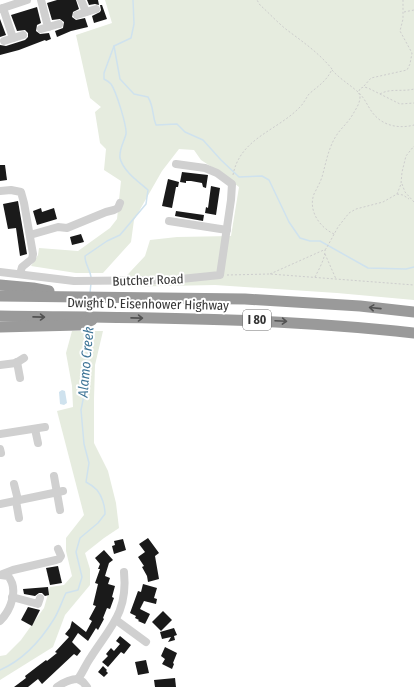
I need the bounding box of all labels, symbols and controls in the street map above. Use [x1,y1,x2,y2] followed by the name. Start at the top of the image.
[112,271,184,289] street label: Butcher Road
[67,295,229,313] street label: Dwight D. Eisenhower Highway
[369,304,382,312] one-way arrow
[243,310,271,330] road number: I 80
[32,313,45,320] one-way arrow
[130,314,143,322] one-way arrow
[274,318,287,325] one-way arrow
[74,326,98,399] water label: Alamo Creek

